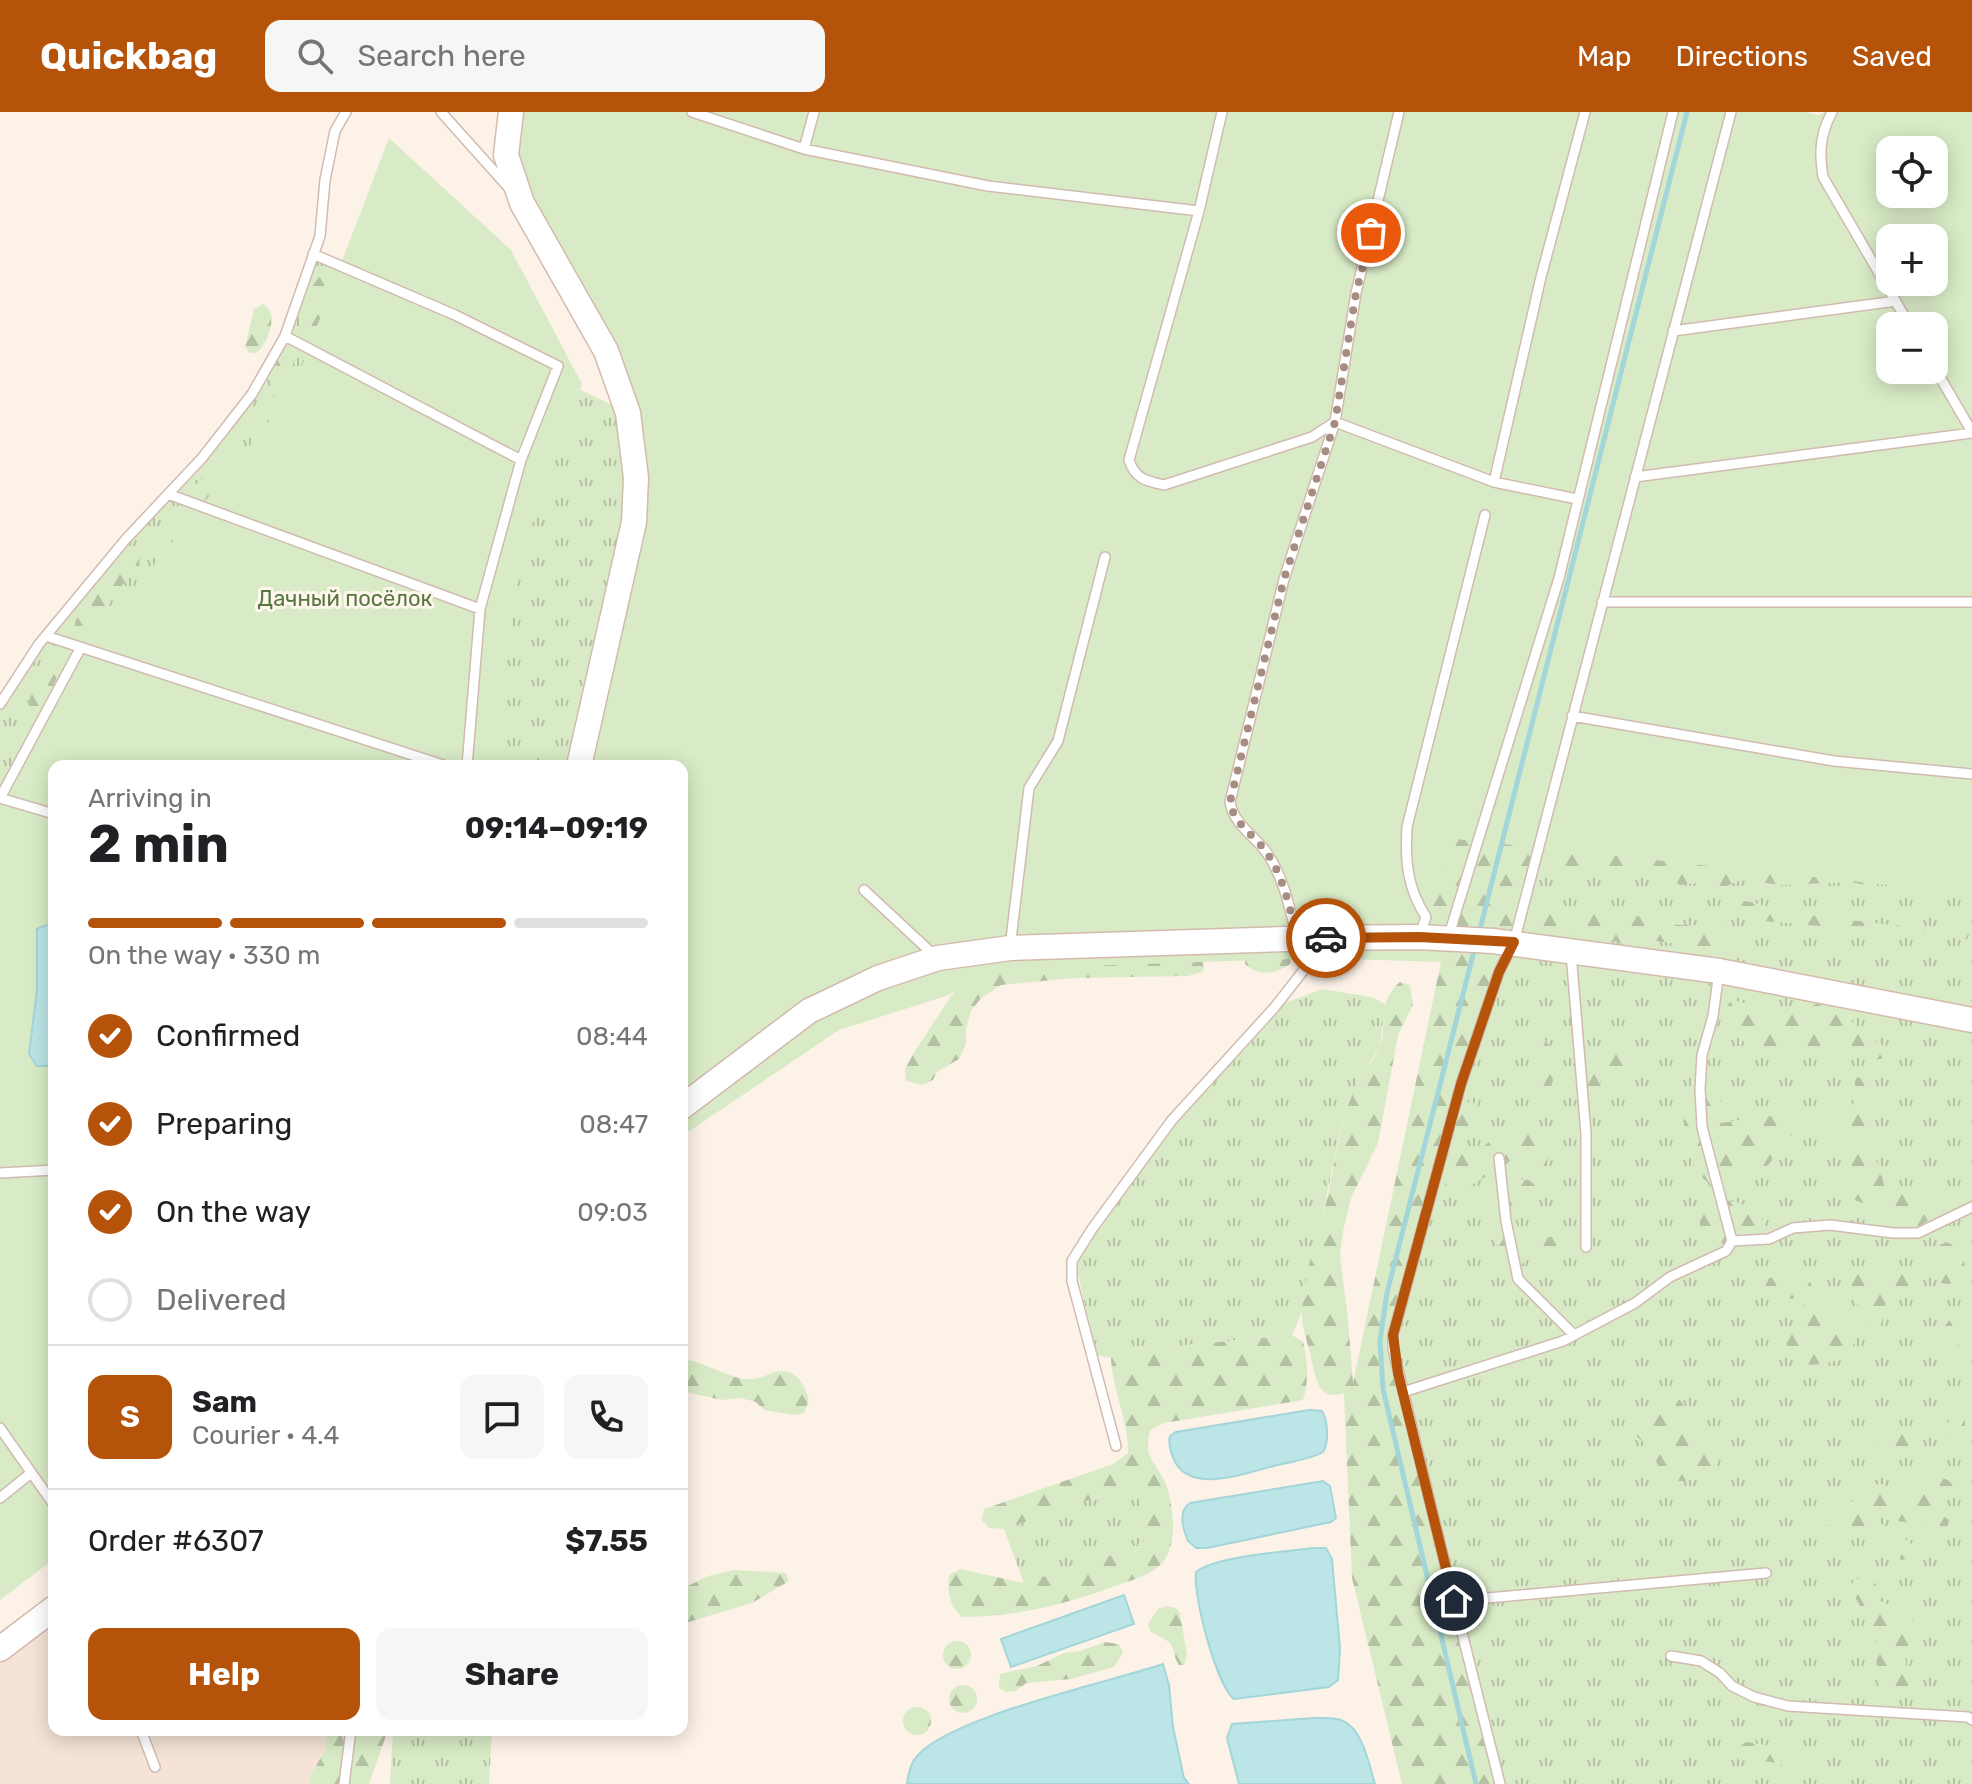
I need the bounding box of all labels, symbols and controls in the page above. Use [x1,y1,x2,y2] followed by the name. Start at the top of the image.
[265,20,825,92] search box
[40,33,217,79] text: Quickbag
[293,34,337,78] icon: search
[357,38,526,74] text: Search here
[1577,40,1631,73] text: Map
[1675,40,1808,73] text: Directions
[1852,40,1932,73] text: Saved
[1876,136,1948,384] map controls
[1876,136,1948,208] button: locate
[1337,199,1405,267] pin
[1349,211,1393,255] icon: bag
[1876,224,1948,296] button: +
[1876,312,1948,384] button: −
[258,585,433,612] park label: Дачный посёлок
[88,783,212,814] text: Arriving in
[465,810,648,846] text: 09:14–09:19
[88,813,229,875] text: 2 min
[1286,898,1366,978] courier
[1304,916,1348,960] icon: car
[88,940,320,971] text: On the way · 330 m
[88,1014,132,1058] icon: check
[156,1018,300,1054] text: Confirmed
[576,1021,648,1052] text: 08:44
[88,1102,132,1146] icon: check
[156,1106,292,1142] text: Preparing
[579,1109,648,1140] text: 08:47
[88,1190,132,1234] icon: check
[156,1194,311,1230] text: On the way
[577,1197,648,1228] text: 09:03
[156,1282,287,1318] text: Delivered
[460,1375,544,1459] button: chat
[564,1375,648,1459] button: phone
[192,1384,257,1420] text: Sam
[120,1399,140,1435] text: S
[192,1420,339,1451] text: Courier · 4.4
[88,1523,264,1559] text: Order #6307
[565,1523,648,1559] text: $7.55
[1420,1567,1488,1635] pin
[1432,1579,1476,1623] icon: home
[88,1628,360,1720] button: Help
[376,1628,648,1720] button: Share

